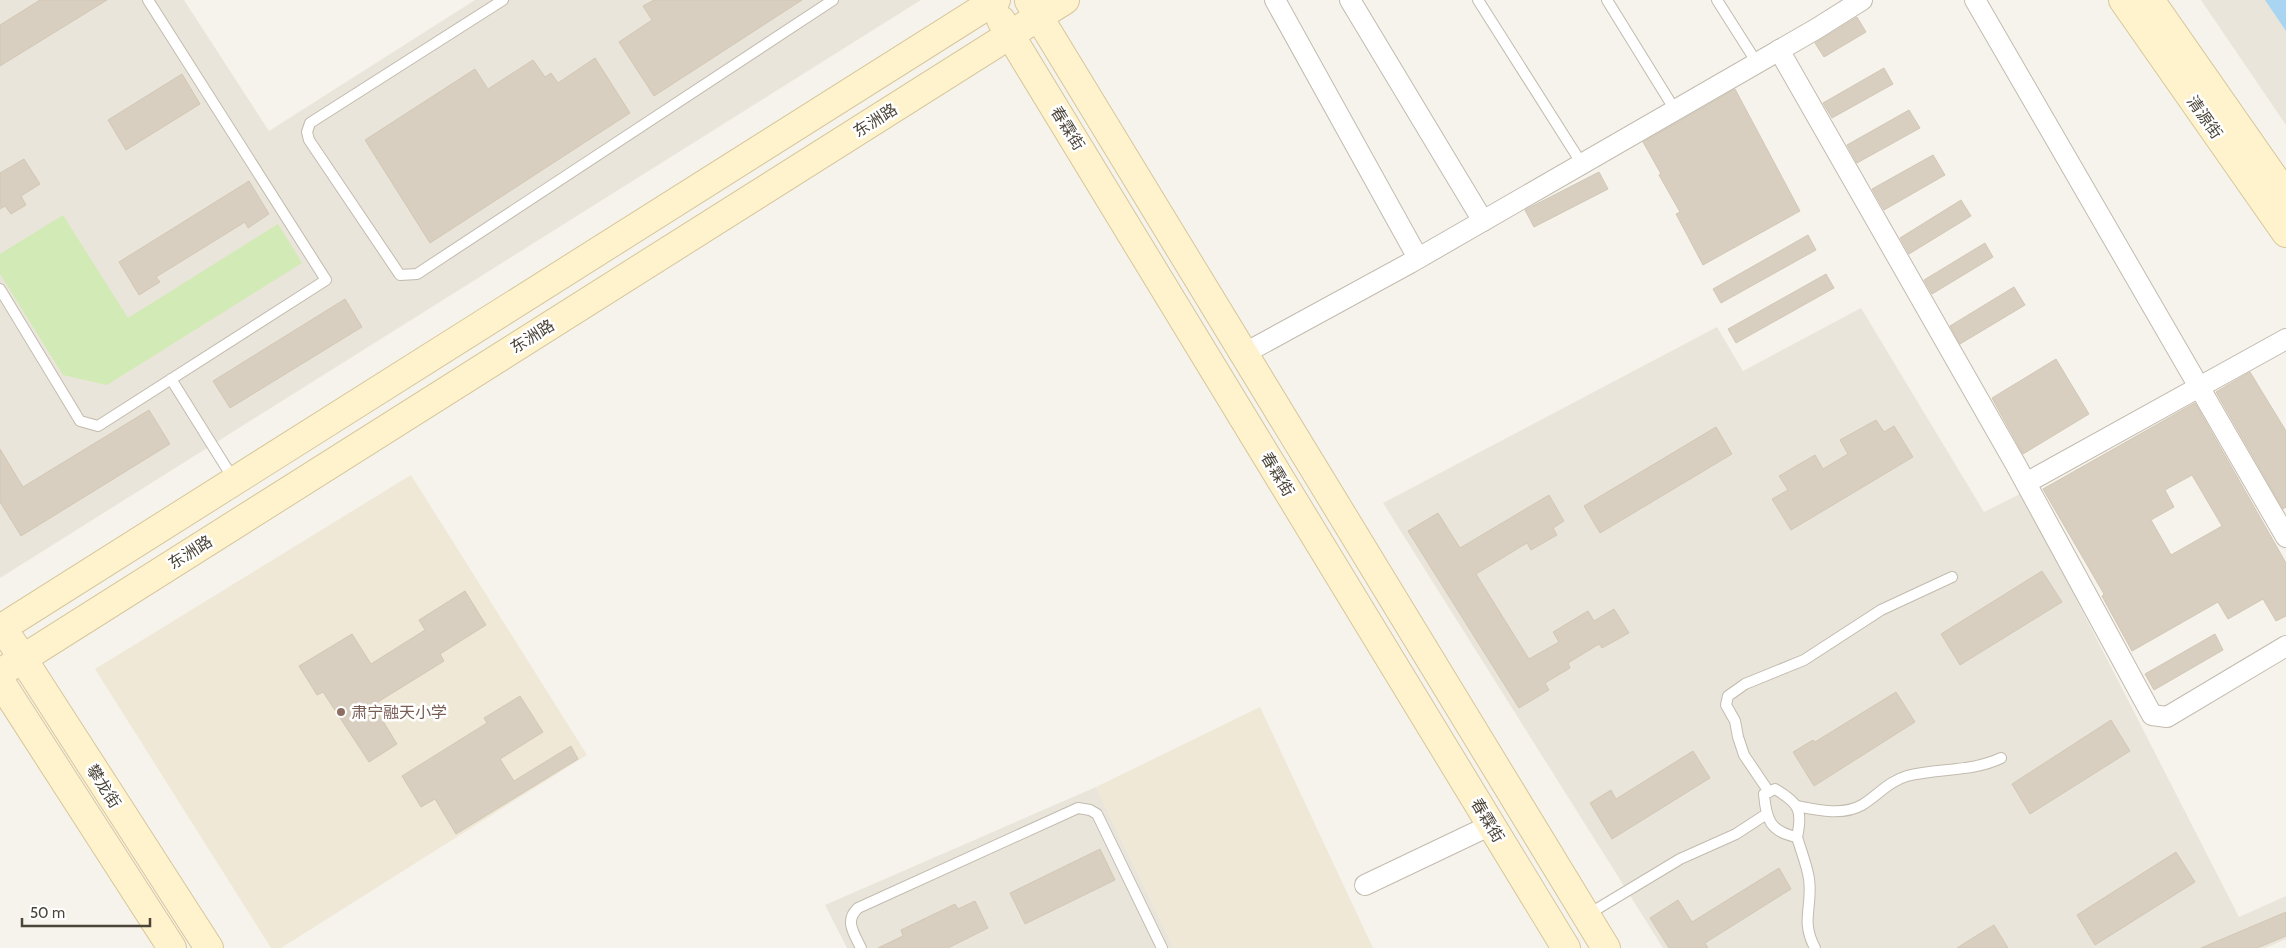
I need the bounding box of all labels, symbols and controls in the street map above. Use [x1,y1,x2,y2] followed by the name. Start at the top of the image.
[2183,92,2226,142] street label: 清源街
[850,100,901,141] street label: 东洲路
[1047,103,1088,154] street label: 春霖街
[507,316,558,357] street label: 东洲路
[1257,449,1298,500] street label: 春霖街
[165,532,216,573] street label: 东洲路
[351,703,447,722] place label: 肃宁融天小学
[335,706,347,718] marker: 肃宁融天小学
[83,761,125,812] street label: 攀龙街
[1467,795,1508,846] street label: 春霖街
[22,896,150,928] scale bar
[30,904,65,922] text: 50 m

